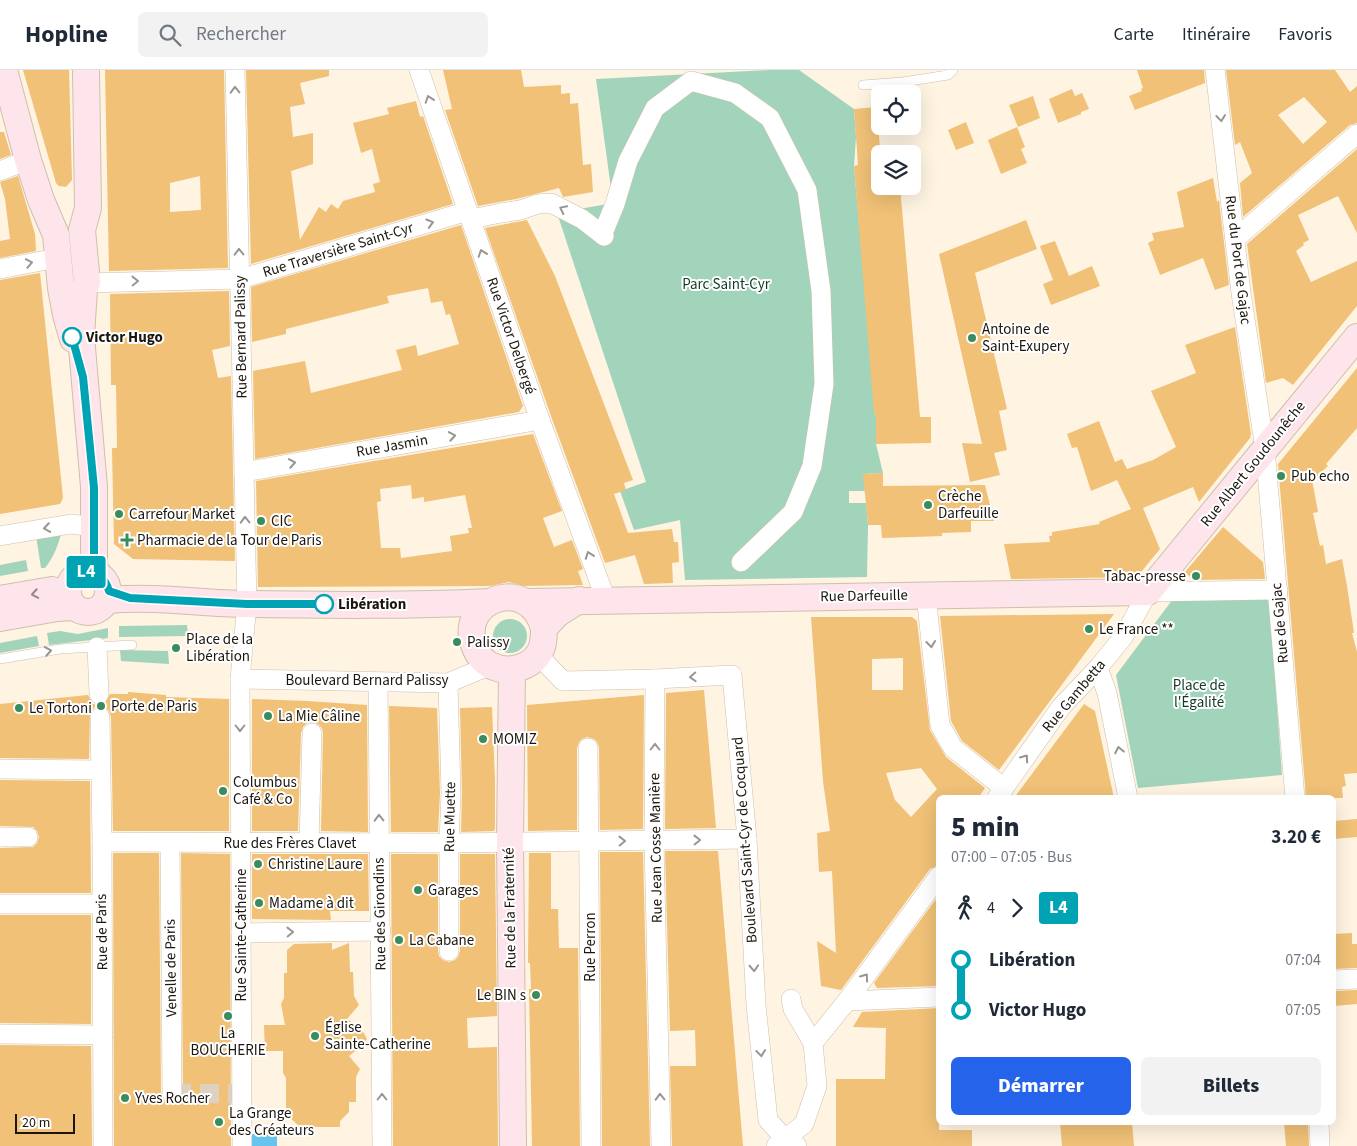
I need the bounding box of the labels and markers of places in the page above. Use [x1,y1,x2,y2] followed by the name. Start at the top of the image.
[982,319,1069,357] place label: Antoine de Saint-Exupery
[62,327,82,347] marker: Victor Hugo
[85,327,163,348] place label: Victor Hugo
[966,332,978,344] marker: Antoine de Saint-Exupery
[1291,466,1350,487] place label: Pub echo
[1275,470,1287,482] marker: Pub echo
[938,486,999,524] place label: Crèche Darfeuille
[922,499,934,511] marker: Crèche Darfeuille
[129,504,235,525] place label: Carrefour Market
[113,508,125,520] marker: Carrefour Market
[271,511,293,532] place label: CIC
[255,515,267,527] marker: CIC
[137,530,321,551] place label: Pharmacie de la Tour de Paris
[121,534,133,546] marker: Pharmacie de la Tour de Paris
[1104,566,1186,587] place label: Tabac-presse
[1190,570,1202,582] marker: Tabac-presse
[314,594,334,614] marker: Libération
[338,594,406,615] place label: Libération
[1099,619,1174,640] place label: Le France **
[1083,623,1095,635] marker: Le France **
[186,629,253,667] place label: Place de la Libération
[467,632,510,653] place label: Palissy
[451,636,463,648] marker: Palissy
[170,642,182,654] marker: Place de la Libération
[111,696,197,717] place label: Porte de Paris
[29,698,92,719] place label: Le Tortoni
[95,700,107,712] marker: Porte de Paris
[13,702,25,714] marker: Le Tortoni
[278,706,360,727] place label: La Mie Câline
[262,710,274,722] marker: La Mie Câline
[493,729,537,750] place label: MOMIZ
[477,733,489,745] marker: MOMIZ
[233,772,297,810] place label: Columbus Café & Co
[217,785,229,797] marker: Columbus Café & Co
[268,854,363,875] place label: Christine Laure
[252,858,264,870] marker: Christine Laure
[428,880,478,901] place label: Garages
[412,884,424,896] marker: Garages
[269,893,354,914] place label: Madame à dit
[253,897,265,909] marker: Madame à dit
[409,930,474,951] place label: La Cabane
[393,934,405,946] marker: La Cabane
[477,985,526,1006] place label: Le BIN s
[530,989,542,1001] marker: Le BIN s
[222,1010,234,1022] marker: La BOUCHERIE
[325,1017,431,1055] place label: Église Sainte-Catherine
[190,1023,266,1061] place label: La BOUCHERIE
[309,1030,321,1042] marker: Église Sainte-Catherine
[134,1088,211,1109] place label: Yves Rocher
[119,1092,131,1104] marker: Yves Rocher
[229,1103,314,1141] place label: La Grange des Créateurs
[213,1116,225,1128] marker: La Grange des Créateurs

